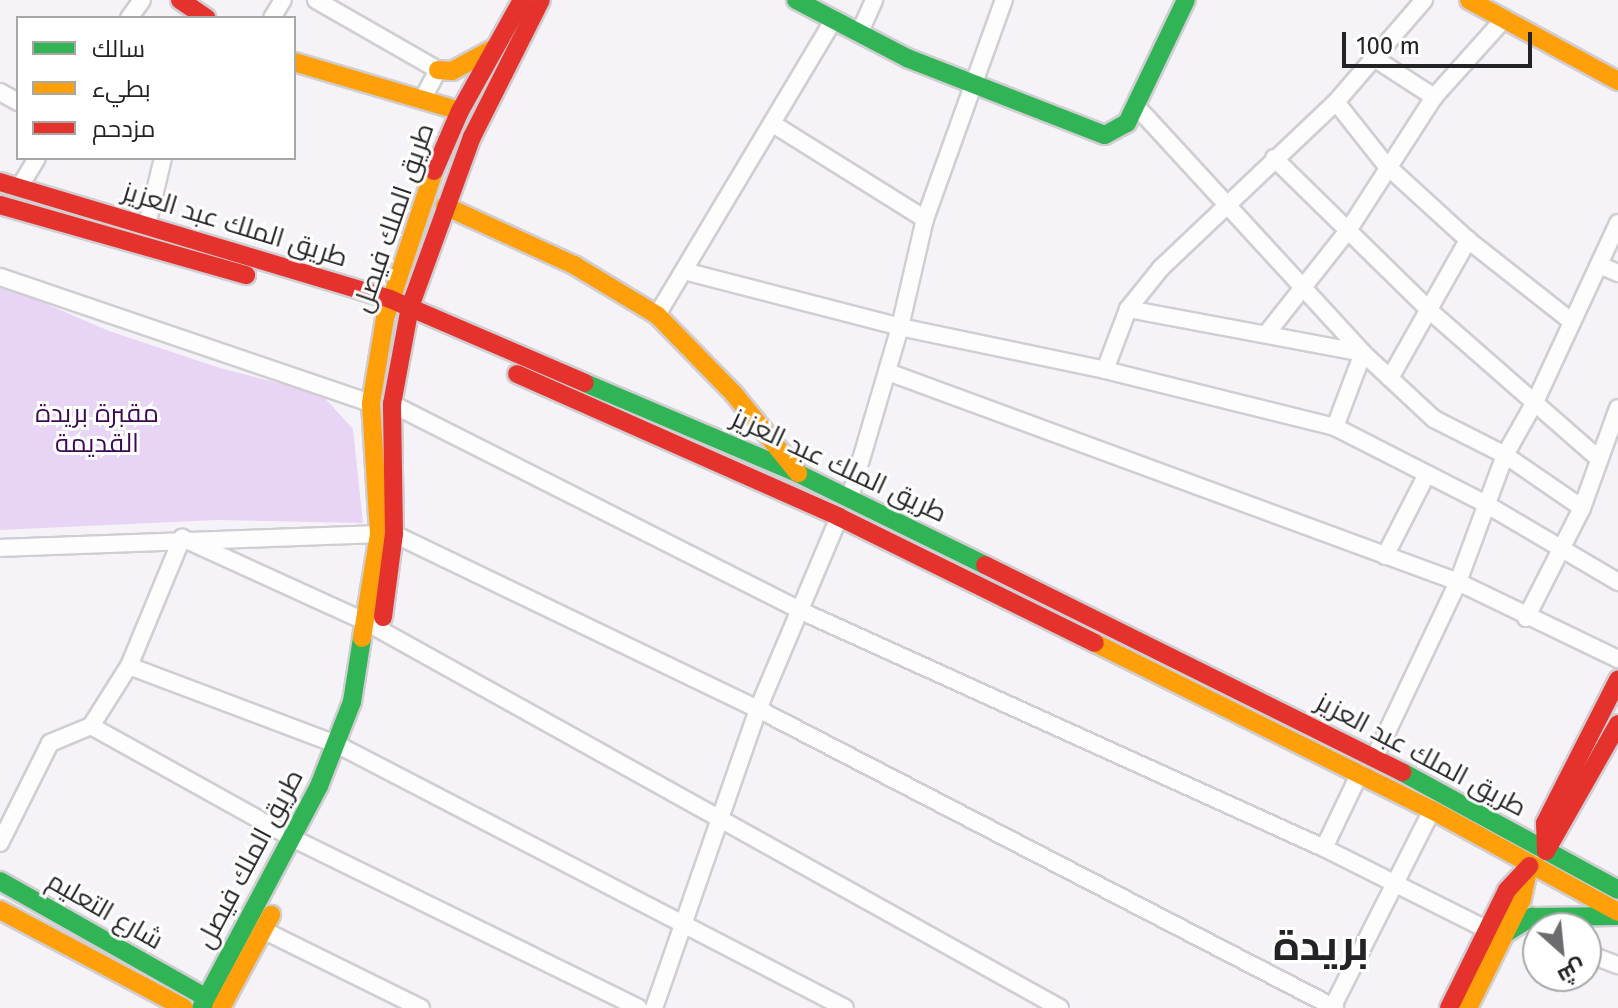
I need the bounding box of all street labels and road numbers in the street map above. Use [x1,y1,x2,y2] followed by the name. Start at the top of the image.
[347,119,441,317] street label: طريق الملك فيصل
[119,176,351,274] street label: طريق الملك عبد العزيز
[727,403,951,529] street label: طريق الملك عبد العزيز
[1311,686,1531,824] street label: طريق الملك عبد العزيز
[190,764,310,954] street label: طريق الملك فيصل
[42,865,168,957] street label: شارع التعليم

